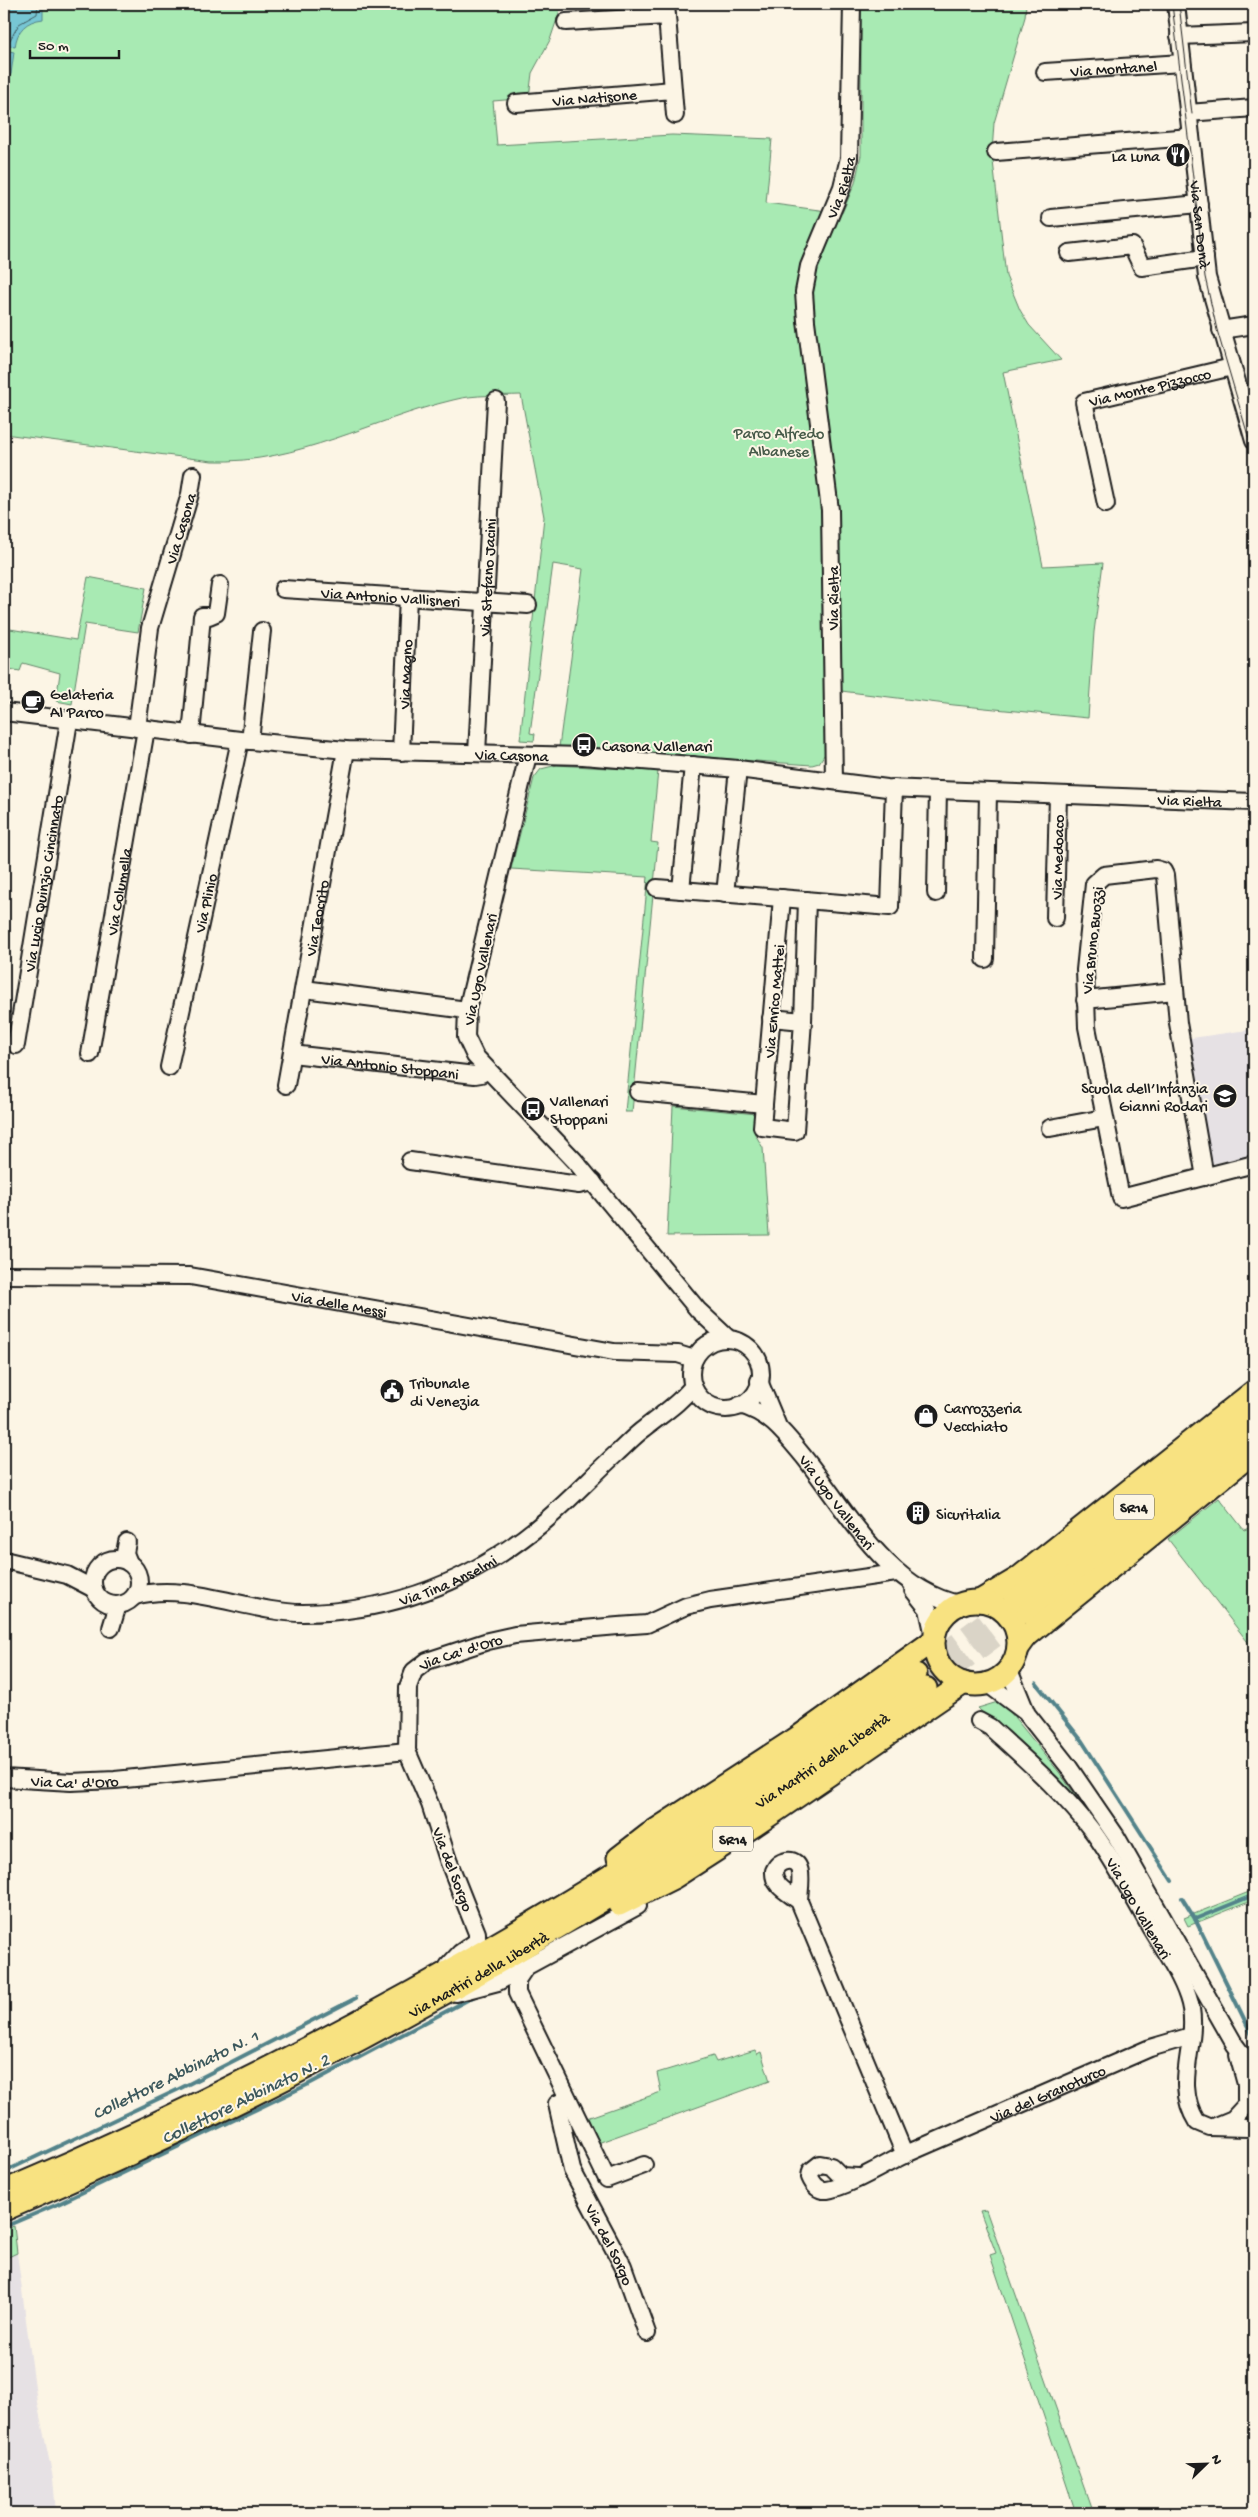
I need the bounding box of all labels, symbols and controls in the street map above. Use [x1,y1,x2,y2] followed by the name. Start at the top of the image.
[30,28,119,60] scale bar
[38,38,69,56] text: 50 m
[1069,59,1158,83] street label: Via Montanel
[551,87,639,113] street label: Via Natisone
[1165,142,1191,168] restaurant icon: La Luna
[1112,149,1161,168] place label: La Luna
[823,154,862,223] street label: Via Rielta
[1183,179,1212,271] street label: Via San Donà
[1087,366,1213,414] street label: Via Monte Pizzocco
[733,426,824,463] park label: Parco Alfredo Albanese
[163,490,203,568] street label: Via Casona
[477,518,503,638] street label: Via Stefano Jacini
[826,565,845,631] street label: Via Rielta
[319,585,461,614] street label: Via Antonio Vallisneri
[397,639,419,711] street label: Via Magno
[50,687,115,724] place label: Gelateria Al Parco
[20,689,46,715] cafe icon: Gelateria Al Parco
[571,732,597,758] bus stop icon: Casona Vallenari
[602,739,713,758] place label: Casona Vallenari
[474,747,550,768] street label: Via Casona
[1156,792,1223,814] street label: Via Rielta
[22,794,70,975] street label: Via Lucio Quinzio Cincinnato
[1049,815,1071,901] street label: Via Medoaco
[104,846,139,938] street label: Via Columella
[192,872,224,936] street label: Via Plinio
[303,879,336,959] street label: Via Teocrito
[1079,886,1110,996] street label: Via Bruno Buozzi
[461,912,504,1029] street label: Via Ugo Vallenari
[762,944,791,1060] street label: Via Enrico Mattei
[319,1051,460,1086] street label: Via Antonio Stoppani
[1081,1081,1209,1118] place label: Scuola dell’Infanzia Gianni Rodari
[1212,1083,1238,1109] school or university icon: Scuola dell’Infanzia Gianni Rodari
[549,1094,609,1131] place label: Vallenari Stoppani
[520,1096,546,1122] bus stop icon: Vallenari Stoppani
[289,1288,388,1324] street label: Via delle Messi
[409,1376,480,1413] place label: Tribunale di Venezia
[379,1378,405,1404] public building icon: Tribunale di Venezia
[943,1401,1023,1438] place label: Carrozzeria Vecchiato
[913,1403,939,1429] shop icon: Carrozzeria Vecchiato
[792,1451,877,1555] street label: Via Ugo Vallenari
[1114,1494,1154,1520] road number: SR14
[905,1500,931,1526] building icon: Sicuritalia
[936,1507,1001,1526] place label: Sicuritalia
[397,1553,502,1612] street label: Via Tina Anselmi
[415,1632,505,1677] street label: Via Ca' d'Oro
[752,1710,895,1815] street label: Via Martiri della Libertà
[29,1774,119,1795] street label: Via Ca' d'Oro
[426,1824,476,1915] street label: Via del Sorgo
[713,1826,753,1852] road number: SR14
[1099,1854,1174,1964] street label: Via Ugo Vallenari
[405,1929,554,2025] street label: Via Martiri della Libertà
[90,2027,263,2126] water label: Collettore Abbinato N. 1
[159,2050,334,2150] water label: Collettore Abbinato N. 2
[987,2063,1109,2130] street label: Via del Granoturco
[579,2201,635,2289] street label: Via del Sorgo
[1180,2440,1230,2490] north arrow
[1206,2452,1225,2467] text: N

